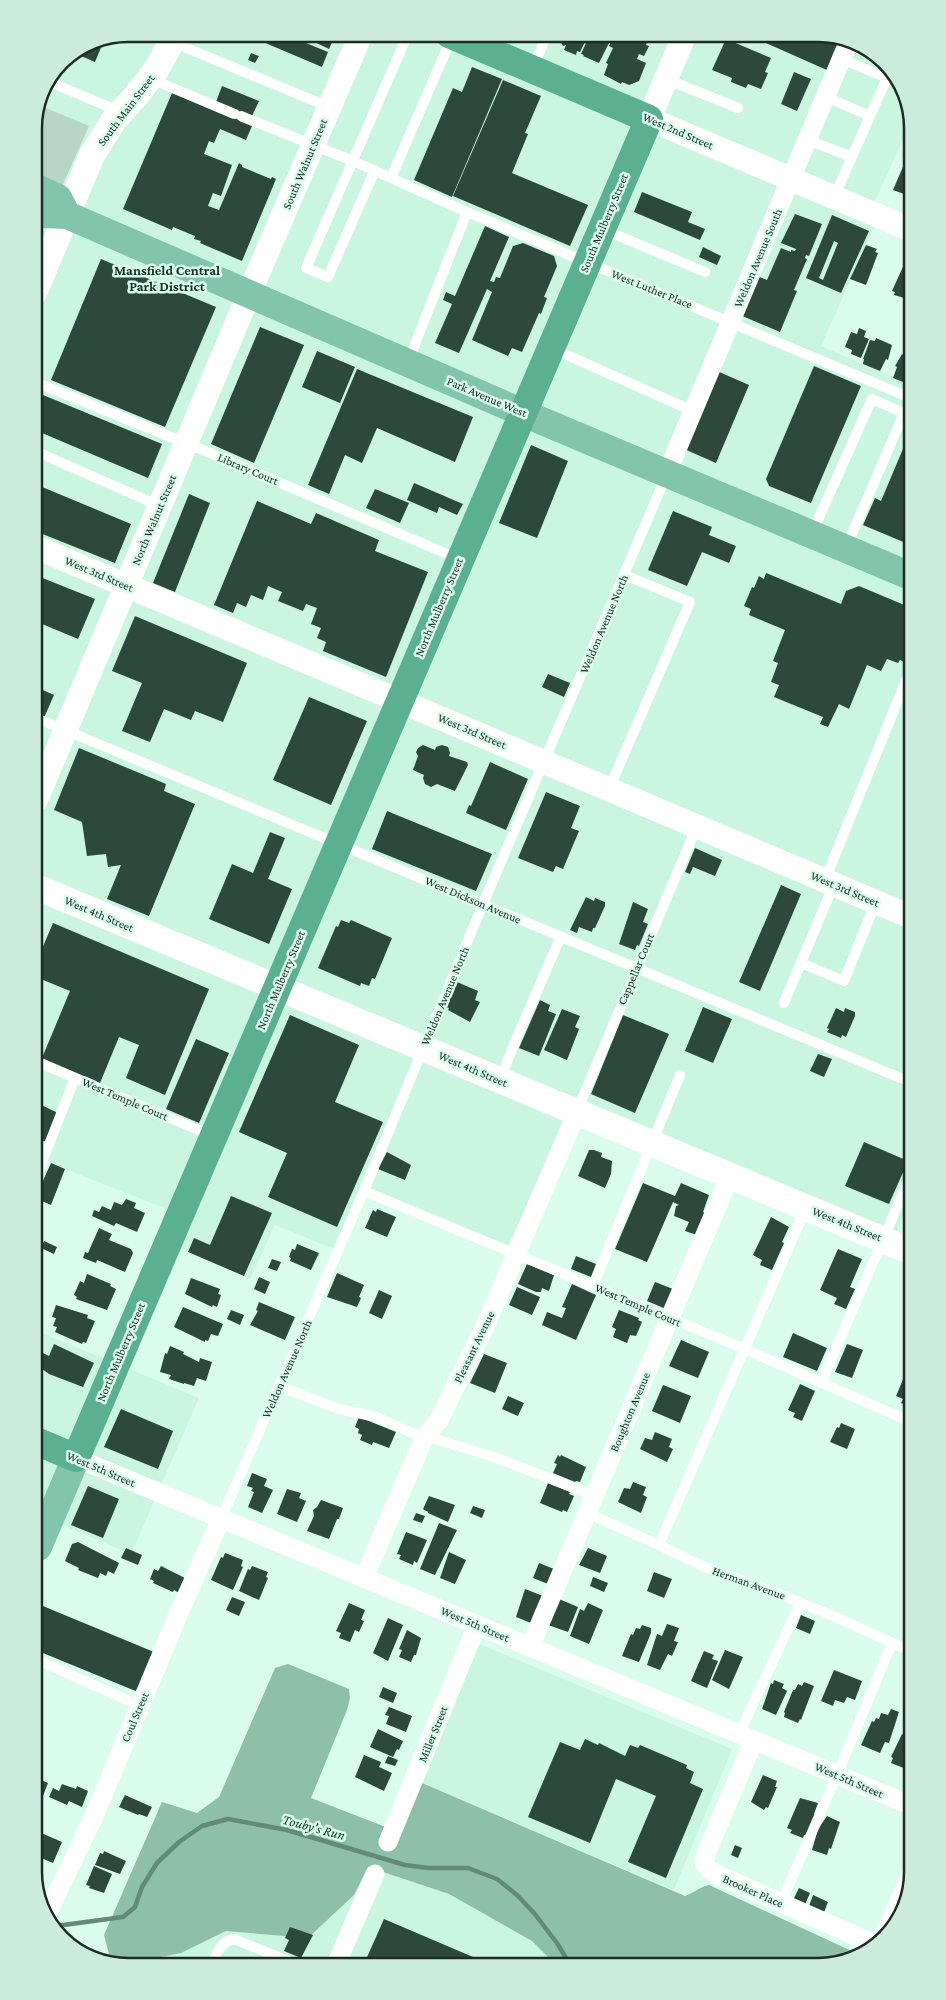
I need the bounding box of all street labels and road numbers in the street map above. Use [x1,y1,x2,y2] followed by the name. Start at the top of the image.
[95,71,158,149] street label: South Main Street
[640,110,716,153] street label: West 2nd Street
[280,116,331,211] street label: South Walnut Street
[577,171,632,275] street label: South Mulberry Street
[731,206,785,309] street label: Weldon Avenue South
[609,266,695,312] street label: West Luther Place
[445,374,530,421] street label: Park Avenue West
[216,450,281,488] street label: Library Court
[129,472,180,567] street label: North Walnut Street
[63,553,136,595] street label: West 3rd Street
[412,555,467,659] street label: North Mulberry Street
[577,572,631,676] street label: Weldon Avenue North
[436,710,509,752] street label: West 3rd Street
[809,868,882,910] street label: West 3rd Street
[423,873,523,927] street label: West Dickson Avenue
[62,893,137,935] street label: West 4th Street
[254,928,309,1032] street label: North Mulberry Street
[615,930,658,1007] street label: Cappellar Court
[418,944,472,1048] street label: Weldon Avenue North
[436,1048,511,1090] street label: West 4th Street
[80,1075,171,1124] street label: West Temple Court
[810,1204,885,1245] street label: West 4th Street
[593,1281,684,1330] street label: West Temple Court
[94,1300,149,1404] street label: North Mulberry Street
[451,1309,497,1385] street label: Pleasant Avenue
[259,1317,315,1420] street label: Weldon Avenue North
[607,1370,653,1454] street label: Boughton Avenue
[65,1448,138,1490] street label: West 5th Street
[711,1563,787,1603] street label: Herman Avenue
[439,1603,512,1645] street label: West 5th Street
[118,1689,152,1744] street label: Coul Street
[415,1703,451,1764] street label: Miller Street
[813,1759,886,1801] street label: West 5th Street
[721,1871,785,1911] street label: Brooker Place

